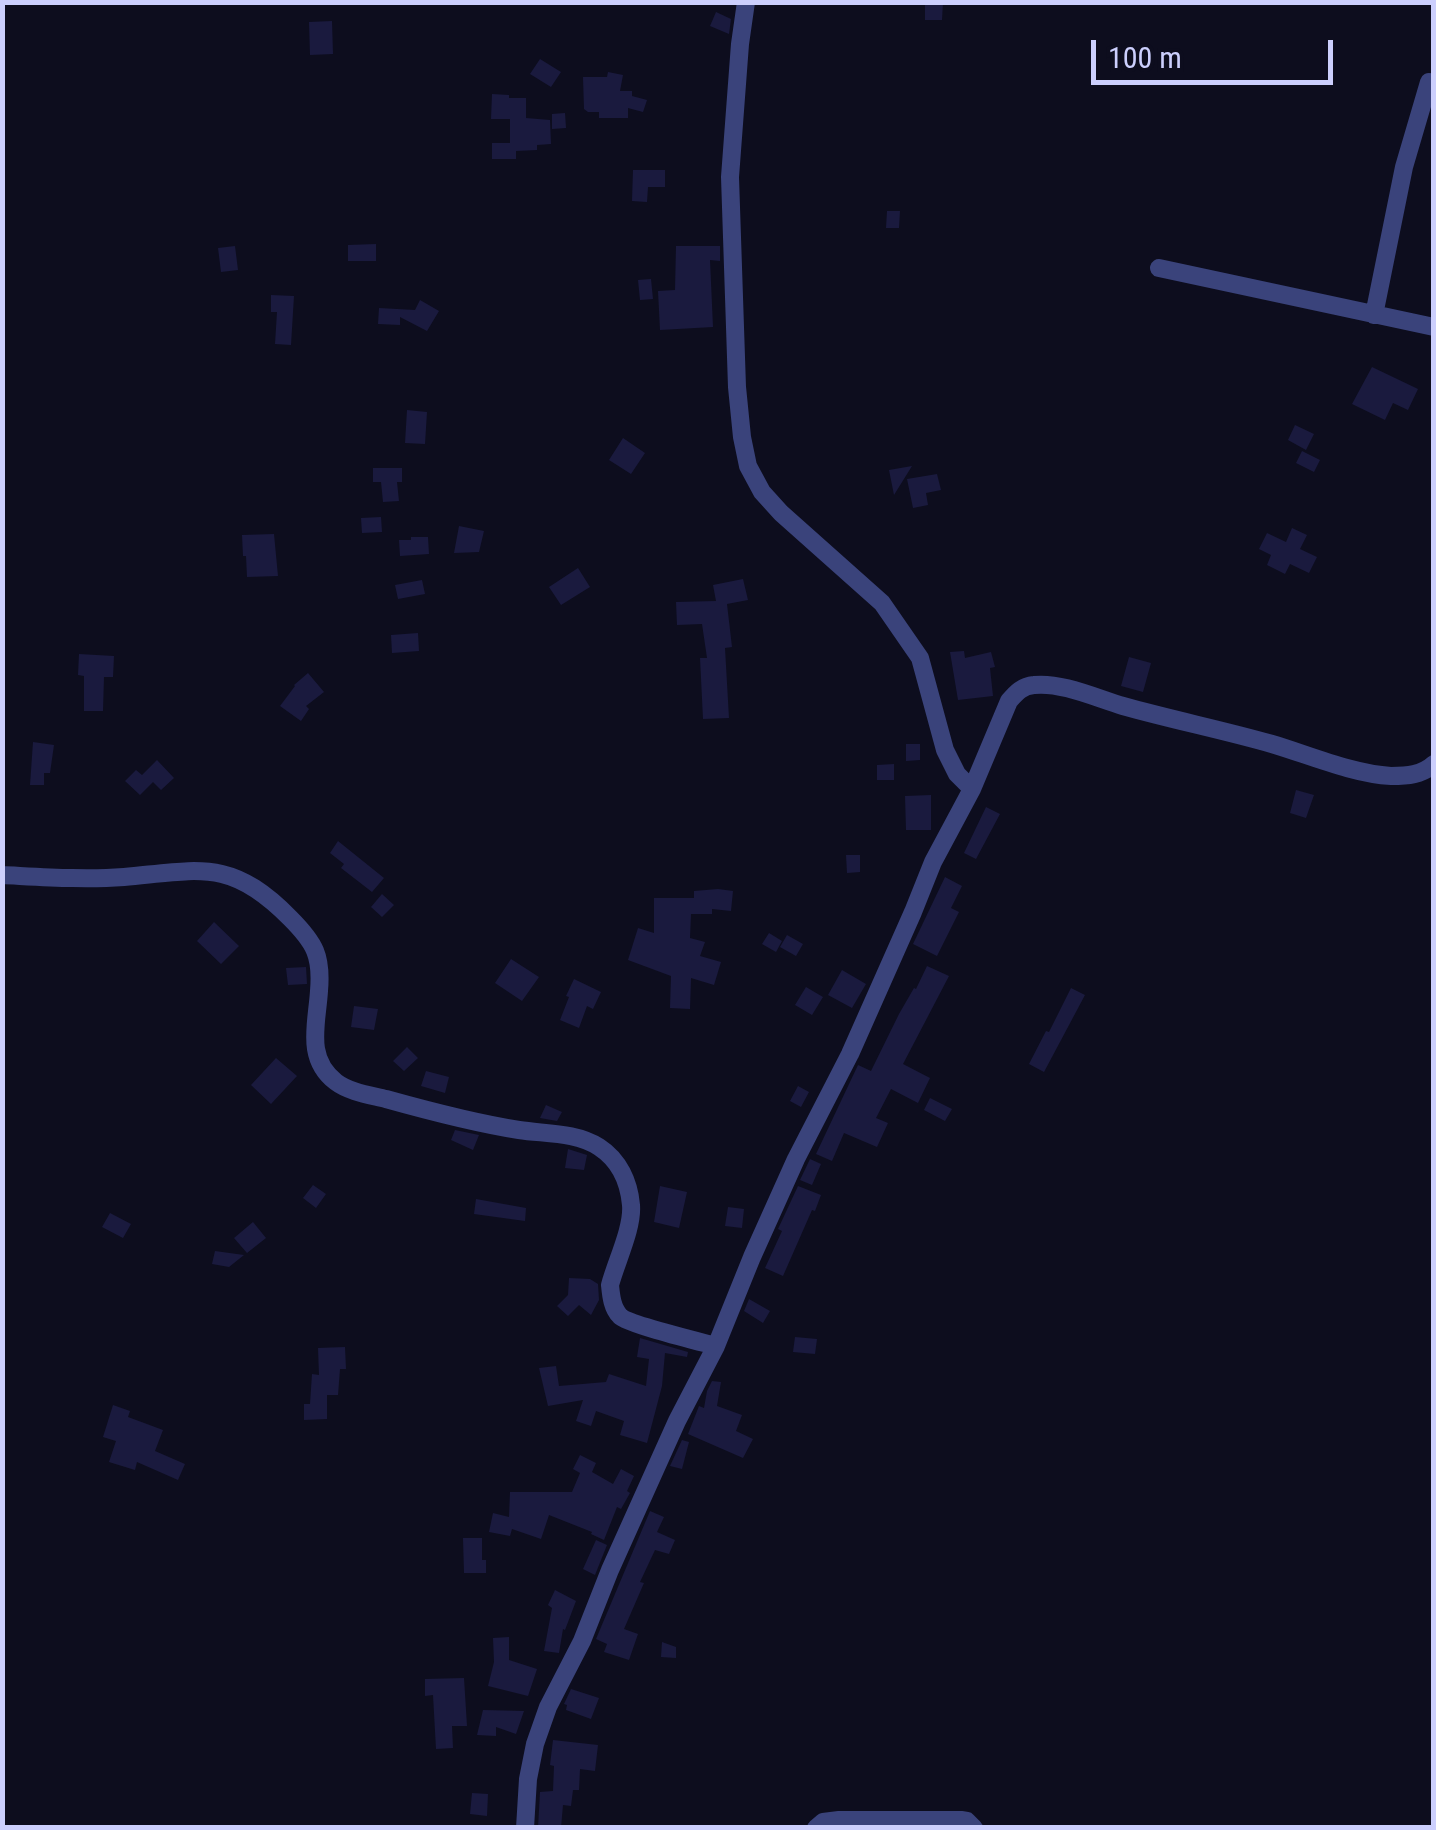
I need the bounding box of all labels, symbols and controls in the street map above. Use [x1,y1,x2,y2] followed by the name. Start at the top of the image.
[1096,20,1338,82] scale bar
[1108,40,1182,75] text: 100 m

